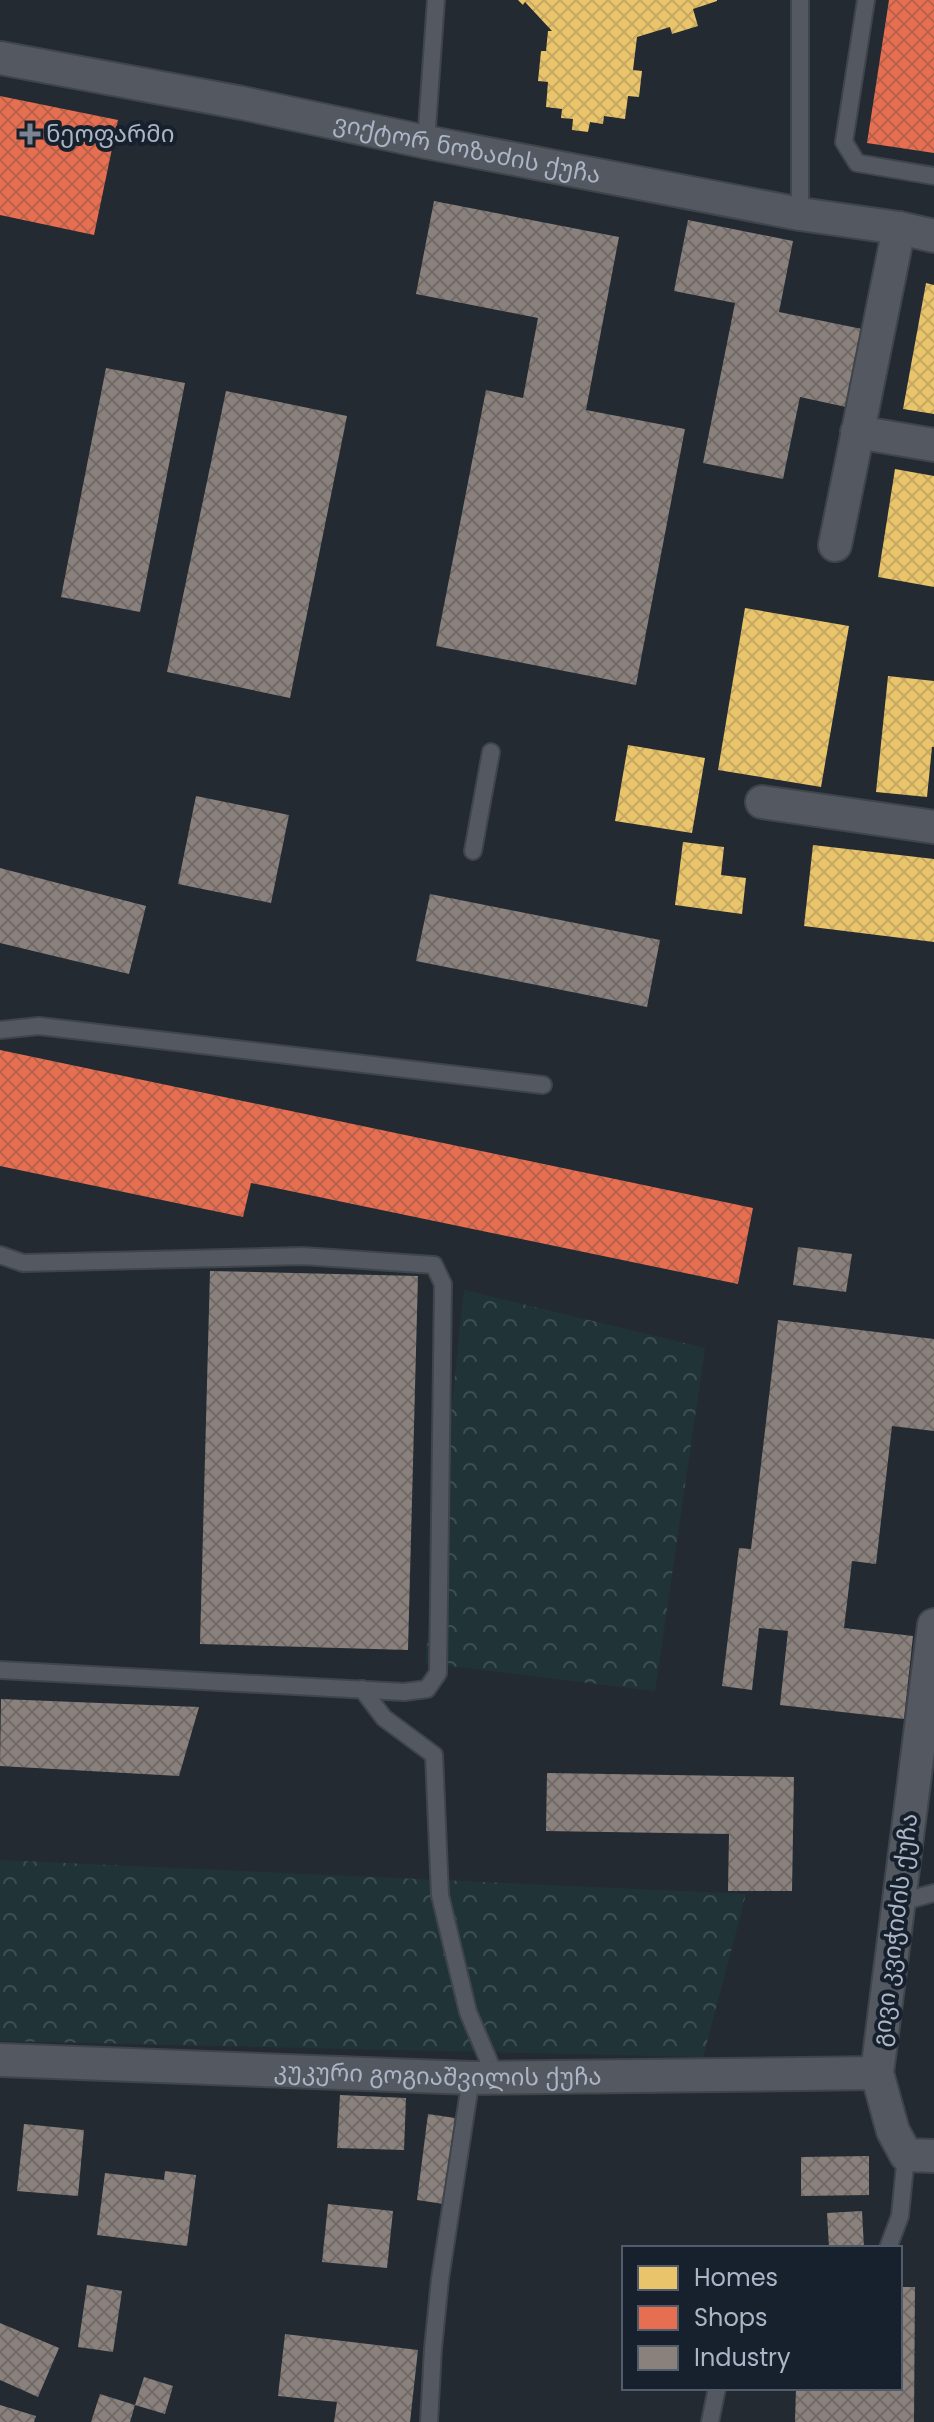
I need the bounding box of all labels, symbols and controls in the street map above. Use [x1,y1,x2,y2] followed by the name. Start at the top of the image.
[331,106,604,191] street label: ვიქტორ ნოზაძის ქუჩა
[46,117,175,150] place label: ნეოფარმი
[21,125,39,143] marker: ნეოფარმი
[864,1811,925,2049] street label: გივი კვიჭიძის ქუჩა
[273,2053,602,2094] street label: კუკური გოგიაშვილის ქუჩა
[622,2246,902,2390] legend
[694,2261,778,2294] text: Homes
[694,2301,768,2334] text: Shops
[694,2341,791,2374] text: Industry

